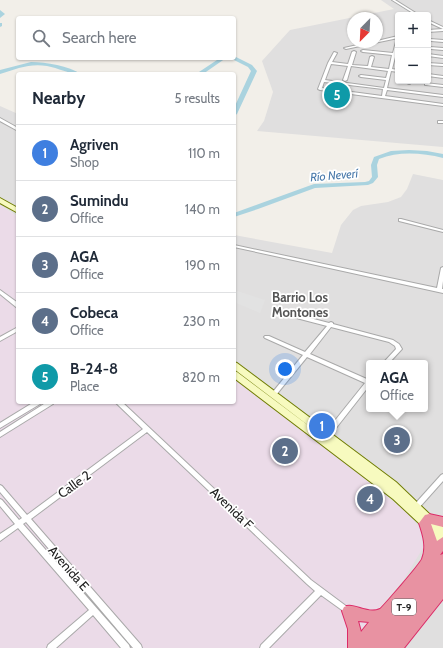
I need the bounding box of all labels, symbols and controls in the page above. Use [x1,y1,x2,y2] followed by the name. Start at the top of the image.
[347,12,383,48] north arrow
[395,12,431,84] map controls
[395,12,431,48] button: +
[16,16,236,60] search box
[30,27,52,49] icon: search
[62,29,137,47] text: Search here
[395,48,431,84] button: −
[324,80,350,110] pin: 5
[32,88,85,108] text: Nearby
[174,90,220,106] text: 5 results
[70,136,119,154] text: Agriven
[43,145,47,161] text: 1
[188,145,220,161] text: 110 m
[70,154,99,170] text: Shop
[309,165,360,185] water label: Río Neverí
[70,192,129,210] text: Sumindu
[42,201,48,217] text: 2
[185,201,220,217] text: 140 m
[70,210,104,226] text: Office
[70,248,99,266] text: AGA
[41,257,49,273] text: 3
[185,257,220,273] text: 190 m
[70,266,104,282] text: Office
[272,289,329,320] district label: Barrio Los Montones
[70,304,118,322] text: Cobeca
[41,313,49,329] text: 4
[183,313,220,329] text: 230 m
[70,322,104,338] text: Office
[275,359,295,379] your location
[70,360,118,378] text: B-24-8
[366,360,428,412] popup
[42,369,48,385] text: 5
[182,369,220,385] text: 820 m
[380,369,409,387] text: AGA
[70,378,99,394] text: Place
[380,387,414,403] text: Office
[309,411,335,441] pin: 1
[384,425,410,455] pin: 3
[272,436,298,466] pin: 2
[54,467,94,501] street label: Calle 2
[207,484,257,533] street label: Avenida F
[357,484,383,514] pin: 4
[45,542,93,594] street label: Avenida E
[392,599,416,615] road number: T-9

